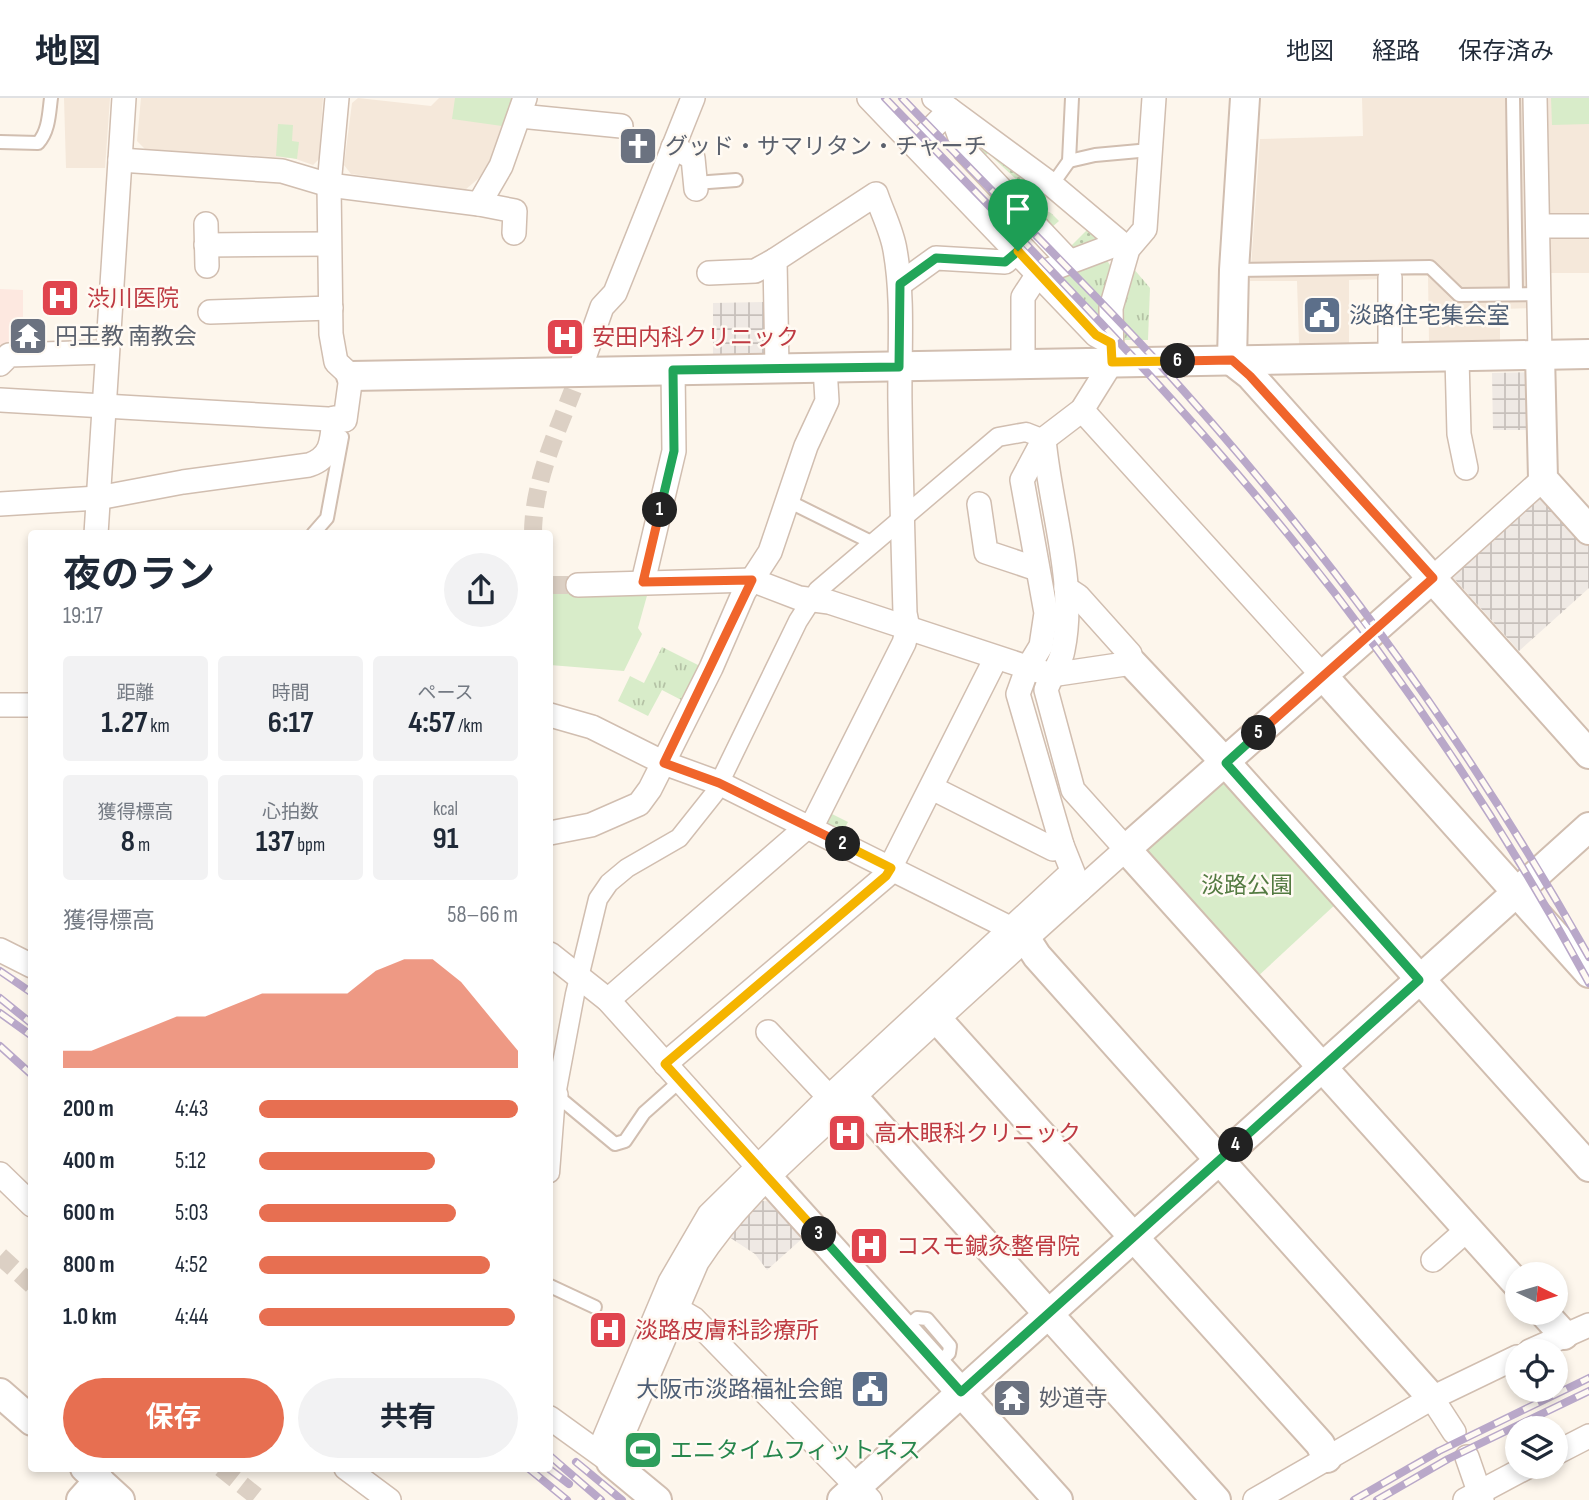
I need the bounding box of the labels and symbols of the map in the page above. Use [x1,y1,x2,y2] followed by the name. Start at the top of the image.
[617,125,659,167] church icon: グッド・サマリタン・チャーチ
[665,133,987,161] place label: グッド・サマリタン・チャーチ
[988,179,1048,251] pin
[39,277,81,319] hospital icon: 渋川医院
[87,285,179,313] place label: 渋川医院
[1301,294,1343,336] public building icon: 淡路住宅集会室
[1349,302,1510,330] place label: 淡路住宅集会室
[7,315,49,357] temple icon: 円王教 南教会
[544,316,586,358] hospital icon: 安田内科クリニック
[55,323,197,351] place label: 円王教 南教会
[592,324,799,352] place label: 安田内科クリニック
[1160,344,1196,378] pin: 6
[642,492,678,528] pin: 1
[1242,716,1276,750] pin: 5
[826,826,860,862] pin: 2
[1201,872,1293,900] park label: 淡路公園
[826,1112,868,1154] hospital icon: 高木眼科クリニック
[874,1120,1081,1148] place label: 高木眼科クリニック
[1218,1128,1254,1162] pin: 4
[802,1216,836,1252] pin: 3
[848,1225,890,1267] hospital icon: コスモ鍼灸整骨院
[896,1233,1080,1261] place label: コスモ鍼灸整骨院
[1505,1262,1568,1325] north arrow
[587,1309,629,1351] hospital icon: 淡路皮膚科診療所
[635,1317,819,1345] place label: 淡路皮膚科診療所
[849,1368,891,1410] public building icon: 大阪市淡路福祉会館
[636,1376,843,1404] place label: 大阪市淡路福祉会館
[991,1377,1033,1419] temple icon: 妙道寺
[1039,1385,1108,1413] place label: 妙道寺
[622,1429,664,1471] sports icon: エニタイムフィットネス
[670,1437,921,1465] place label: エニタイムフィットネス

